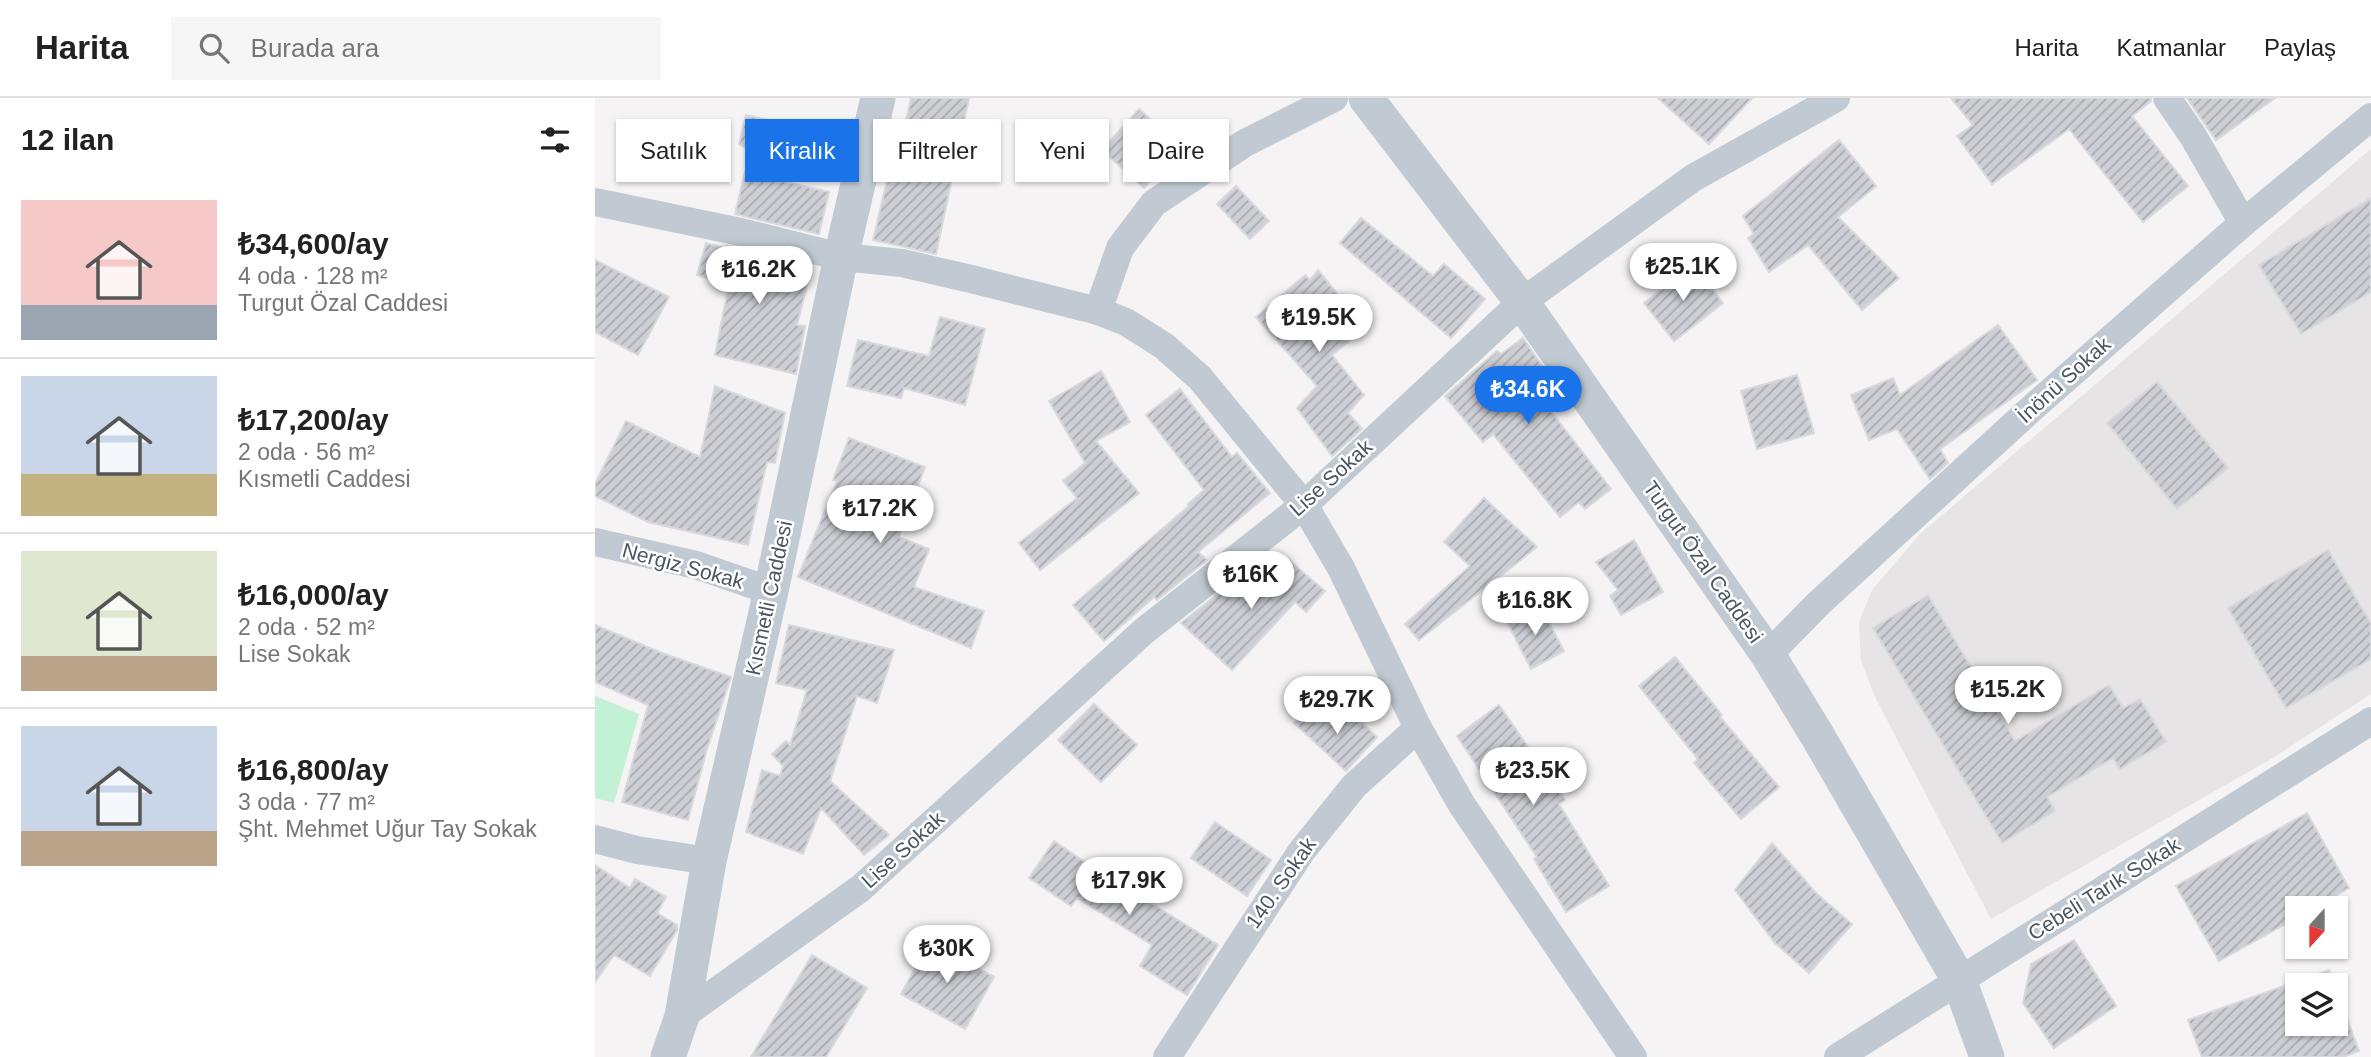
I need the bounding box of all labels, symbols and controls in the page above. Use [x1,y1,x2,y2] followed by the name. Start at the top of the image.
[171,17,661,80] search box
[35,29,129,66] text: Harita
[195,29,233,67] icon: search
[251,33,379,63] text: Burada ara
[2015,34,2079,61] text: Harita
[2117,34,2226,61] text: Katmanlar
[2264,34,2336,61] text: Paylaş
[616,119,731,182] chip: Satılık
[745,119,859,182] chip: Kiralık
[873,119,1001,182] chip: Filtreler
[1015,119,1109,182] chip: Yeni
[1123,119,1229,182] chip: Daire
[536,121,574,159] icon: filters
[21,123,114,156] text: 12 ilan
[238,227,389,260] text: ₺34,600/ay
[77,228,161,312] icon: home
[1626,244,1740,303] pin: ₺25.1K
[702,246,816,306] pin: ₺16.2K
[1646,253,1720,279] text: ₺25.1K
[722,256,796,282] text: ₺16.2K
[238,263,388,289] text: 4 oda · 128 m²
[238,290,448,316] text: Turgut Özal Caddesi
[1262,294,1376,354] pin: ₺19.5K
[1282,304,1356,330] text: ₺19.5K
[2013,332,2115,427] street label: İnönü Sokak
[1471,366,1585,426] pin: ₺34.6K
[1491,376,1565,402] text: ₺34.6K
[238,403,389,436] text: ₺17,200/ay
[77,404,161,488] icon: home
[1285,434,1377,521] street label: Lise Sokak
[238,439,375,465] text: 2 oda · 56 m²
[238,466,411,492] text: Kısmetli Caddesi
[1639,477,1768,647] street label: Turgut Özal Caddesi
[823,486,937,545] pin: ₺17.2K
[843,495,917,521] text: ₺17.2K
[741,518,796,677] street label: Kısmetli Caddesi
[620,538,747,593] street label: Nergiz Sokak
[1210,552,1292,611] pin: ₺16K
[1223,561,1279,587] text: ₺16K
[238,578,389,611] text: ₺16,000/ay
[1478,578,1592,637] pin: ₺16.8K
[77,579,161,663] icon: home
[1498,587,1572,613] text: ₺16.8K
[238,614,375,640] text: 2 oda · 52 m²
[238,641,351,667] text: Lise Sokak
[1951,666,2065,726] pin: ₺15.2K
[1280,676,1394,736] pin: ₺29.7K
[1971,676,2045,702] text: ₺15.2K
[1300,686,1374,712] text: ₺29.7K
[1476,748,1590,807] pin: ₺23.5K
[238,753,389,786] text: ₺16,800/ay
[77,754,161,838] icon: home
[1496,757,1570,783] text: ₺23.5K
[238,789,375,815] text: 3 oda · 77 m²
[857,806,949,893] street label: Lise Sokak
[238,816,537,842] text: Şht. Mehmet Uğur Tay Sokak
[2024,832,2184,945] street label: Cebeli Tarık Sokak
[1241,833,1320,932] street label: 140. Sokak
[1072,858,1186,917] pin: ₺17.9K
[1092,867,1166,893] text: ₺17.9K
[2285,896,2349,959] north arrow
[2285,896,2348,1036] map controls
[906,926,988,985] pin: ₺30K
[919,935,975,961] text: ₺30K
[2285,973,2348,1036] button: layers

